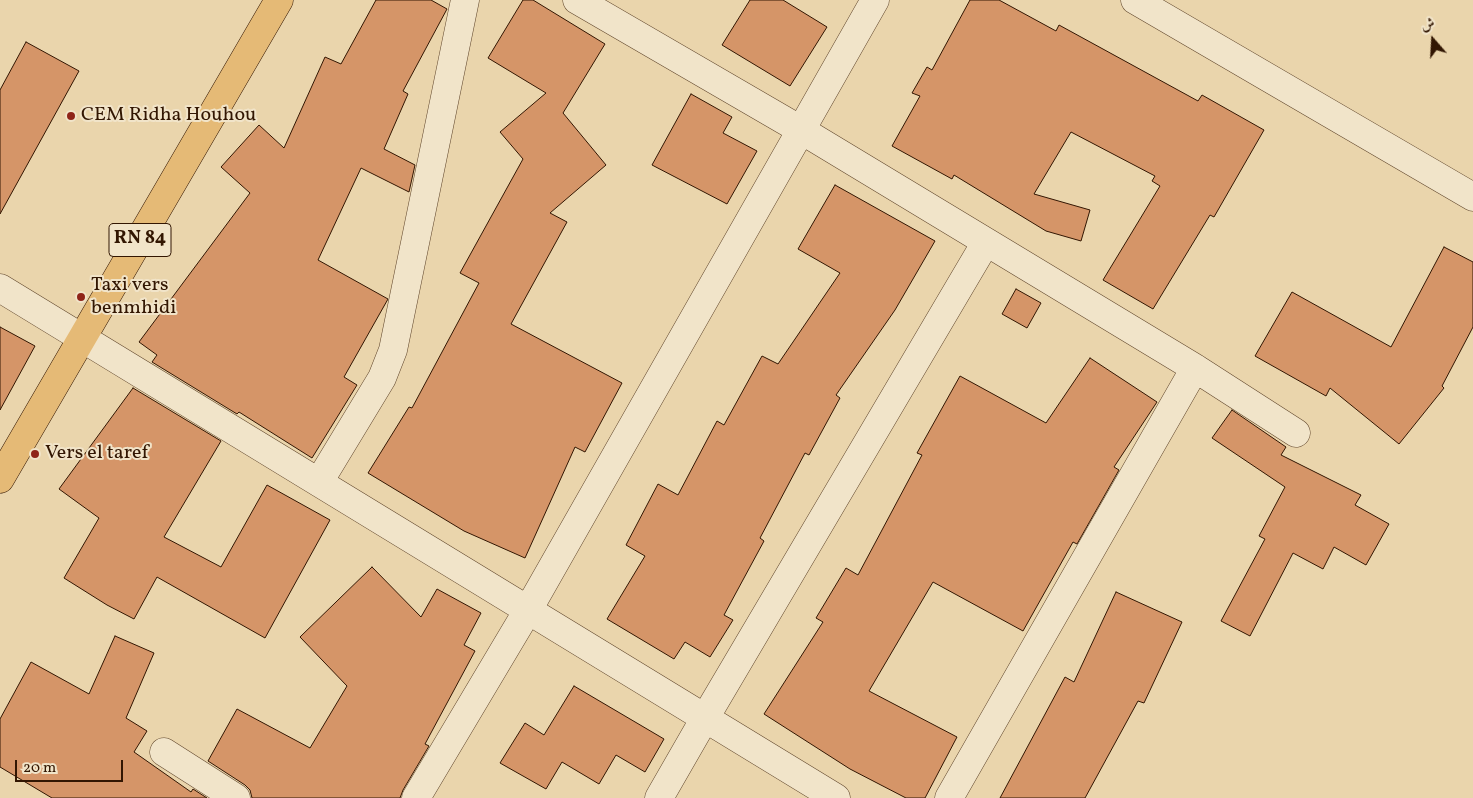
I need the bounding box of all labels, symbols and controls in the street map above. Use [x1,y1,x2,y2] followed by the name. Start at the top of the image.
[1418,14,1438,37] text: ش
[1408,15,1458,65] north arrow
[81,104,256,128] place label: CEM Ridha Houhou
[65,110,77,122] marker: CEM Ridha Houhou
[109,224,171,256] road number: RN 84
[91,274,176,321] place label: Taxi vers benmhidi
[75,291,87,303] marker: Taxi vers benmhidi
[45,442,148,466] place label: Vers el taref
[29,448,41,460] marker: Vers el taref
[18,750,125,782] scale bar
[23,758,56,779] text: 20 m

